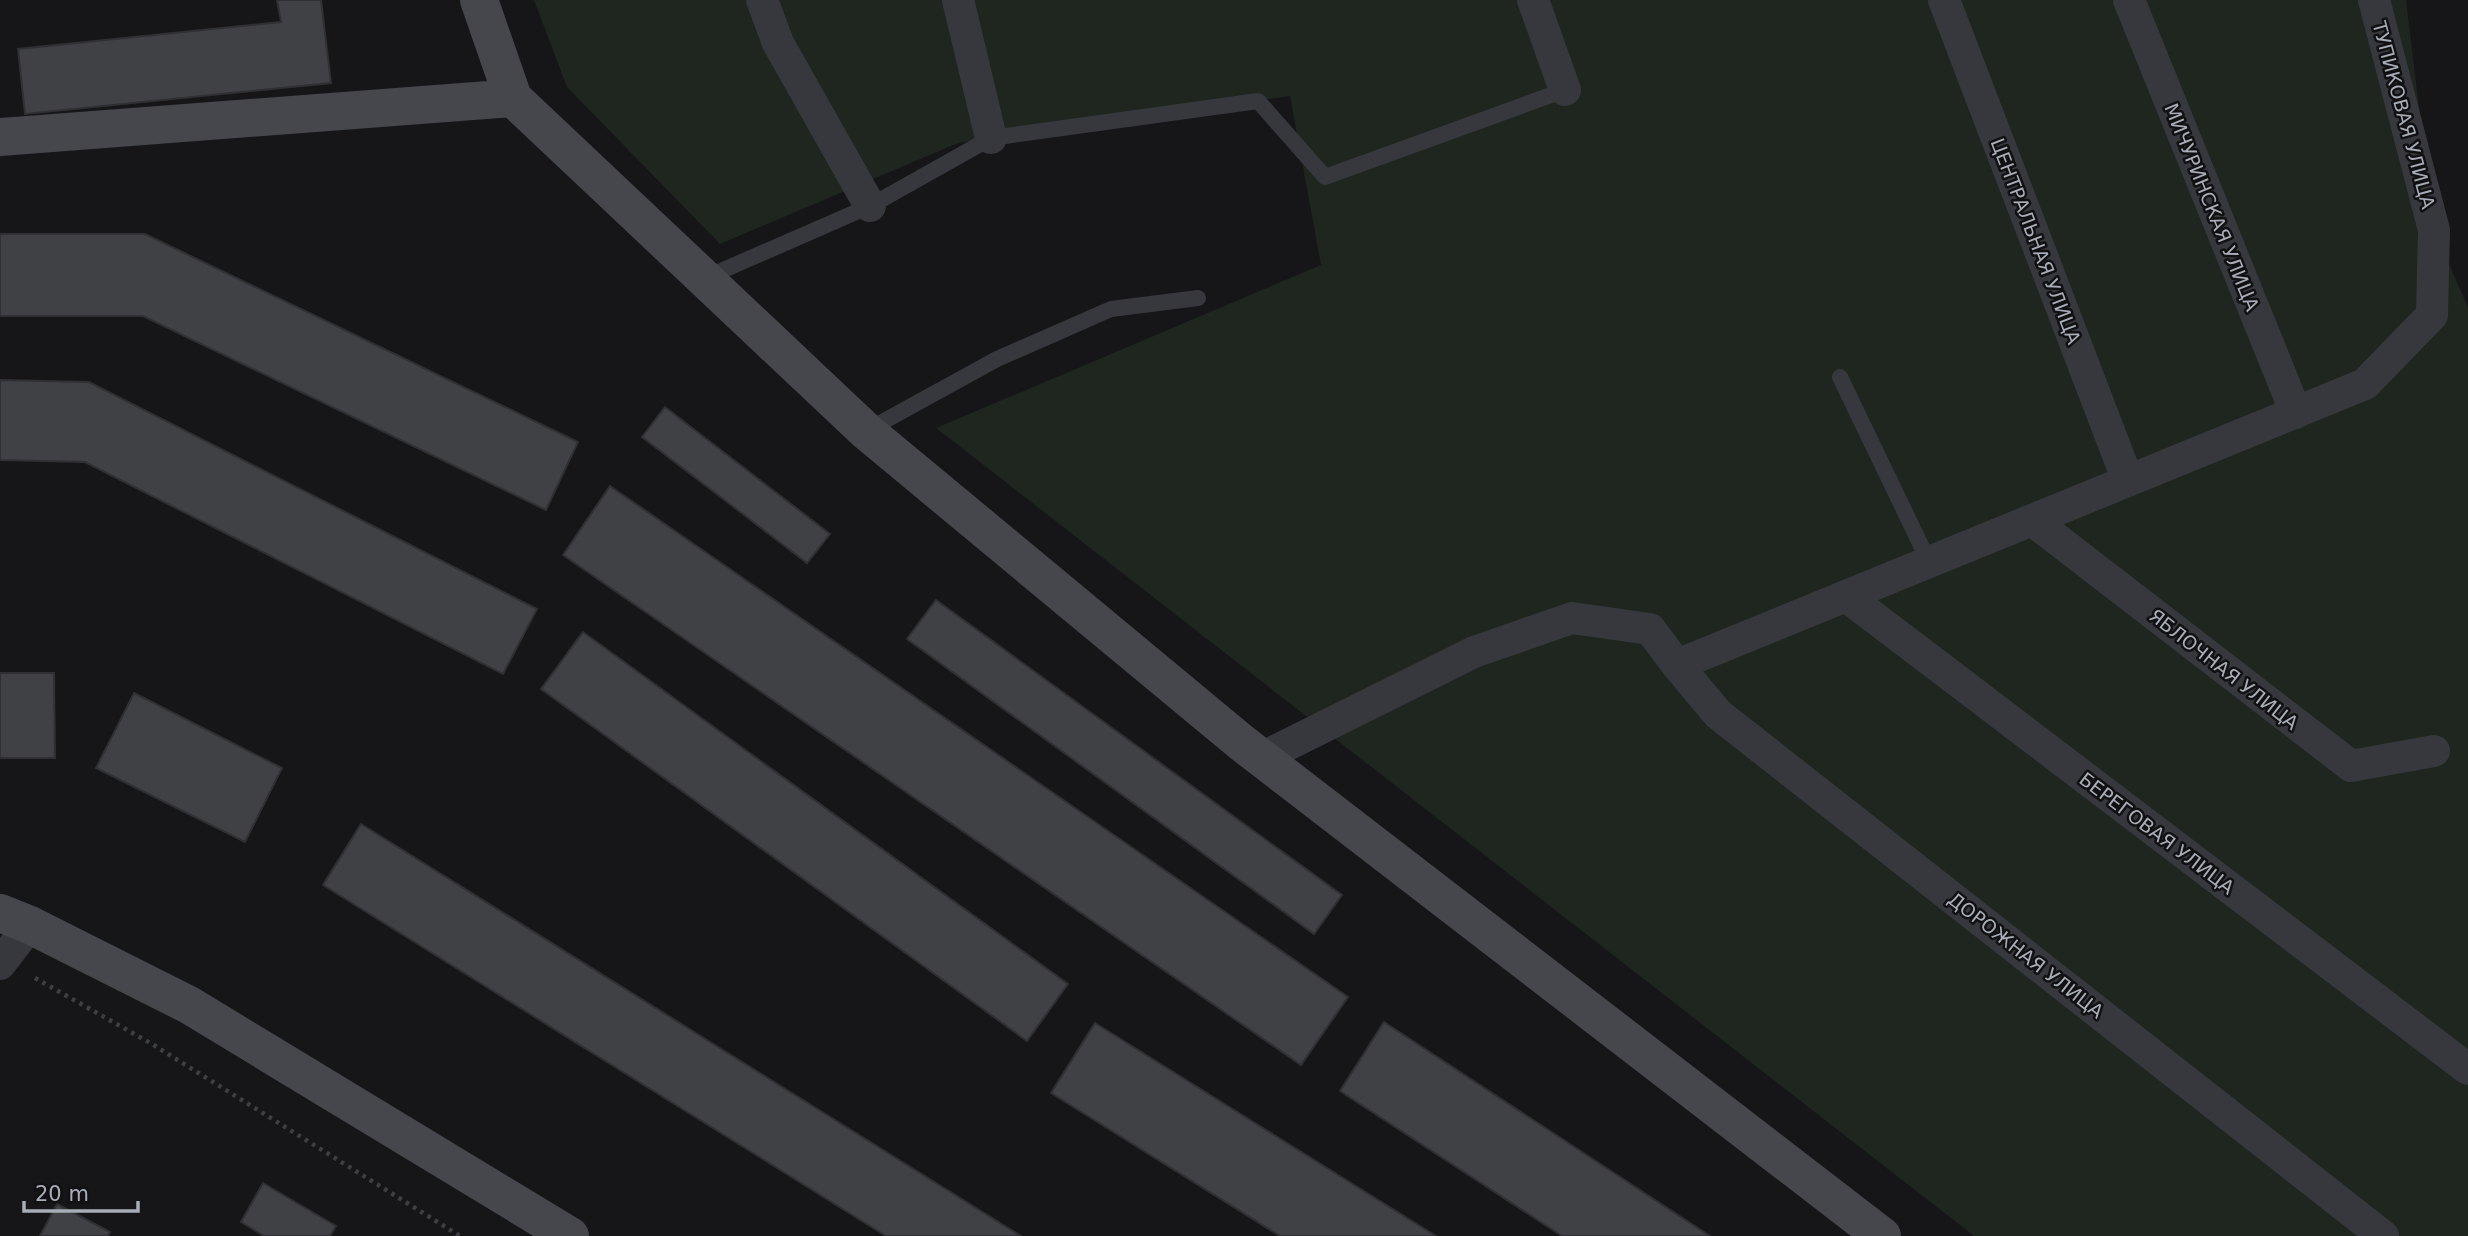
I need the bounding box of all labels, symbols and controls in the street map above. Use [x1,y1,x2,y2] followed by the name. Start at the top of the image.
[2368,18,2440,211] street label: ТУПИКОВАЯ УЛИЦА
[2160,100,2264,314] street label: МИЧУРИНСКАЯ УЛИЦА
[1987,135,2085,347] street label: ЦЕНТРАЛЬНАЯ УЛИЦА
[2145,604,2303,734] street label: ЯБЛОЧНАЯ УЛИЦА
[2075,768,2239,898] street label: БЕРЕГОВАЯ УЛИЦА
[1944,888,2108,1022] street label: ДОРОЖНАЯ УЛИЦА
[24,1170,138,1214] scale bar
[35,1182,89,1206] text: 20 m

